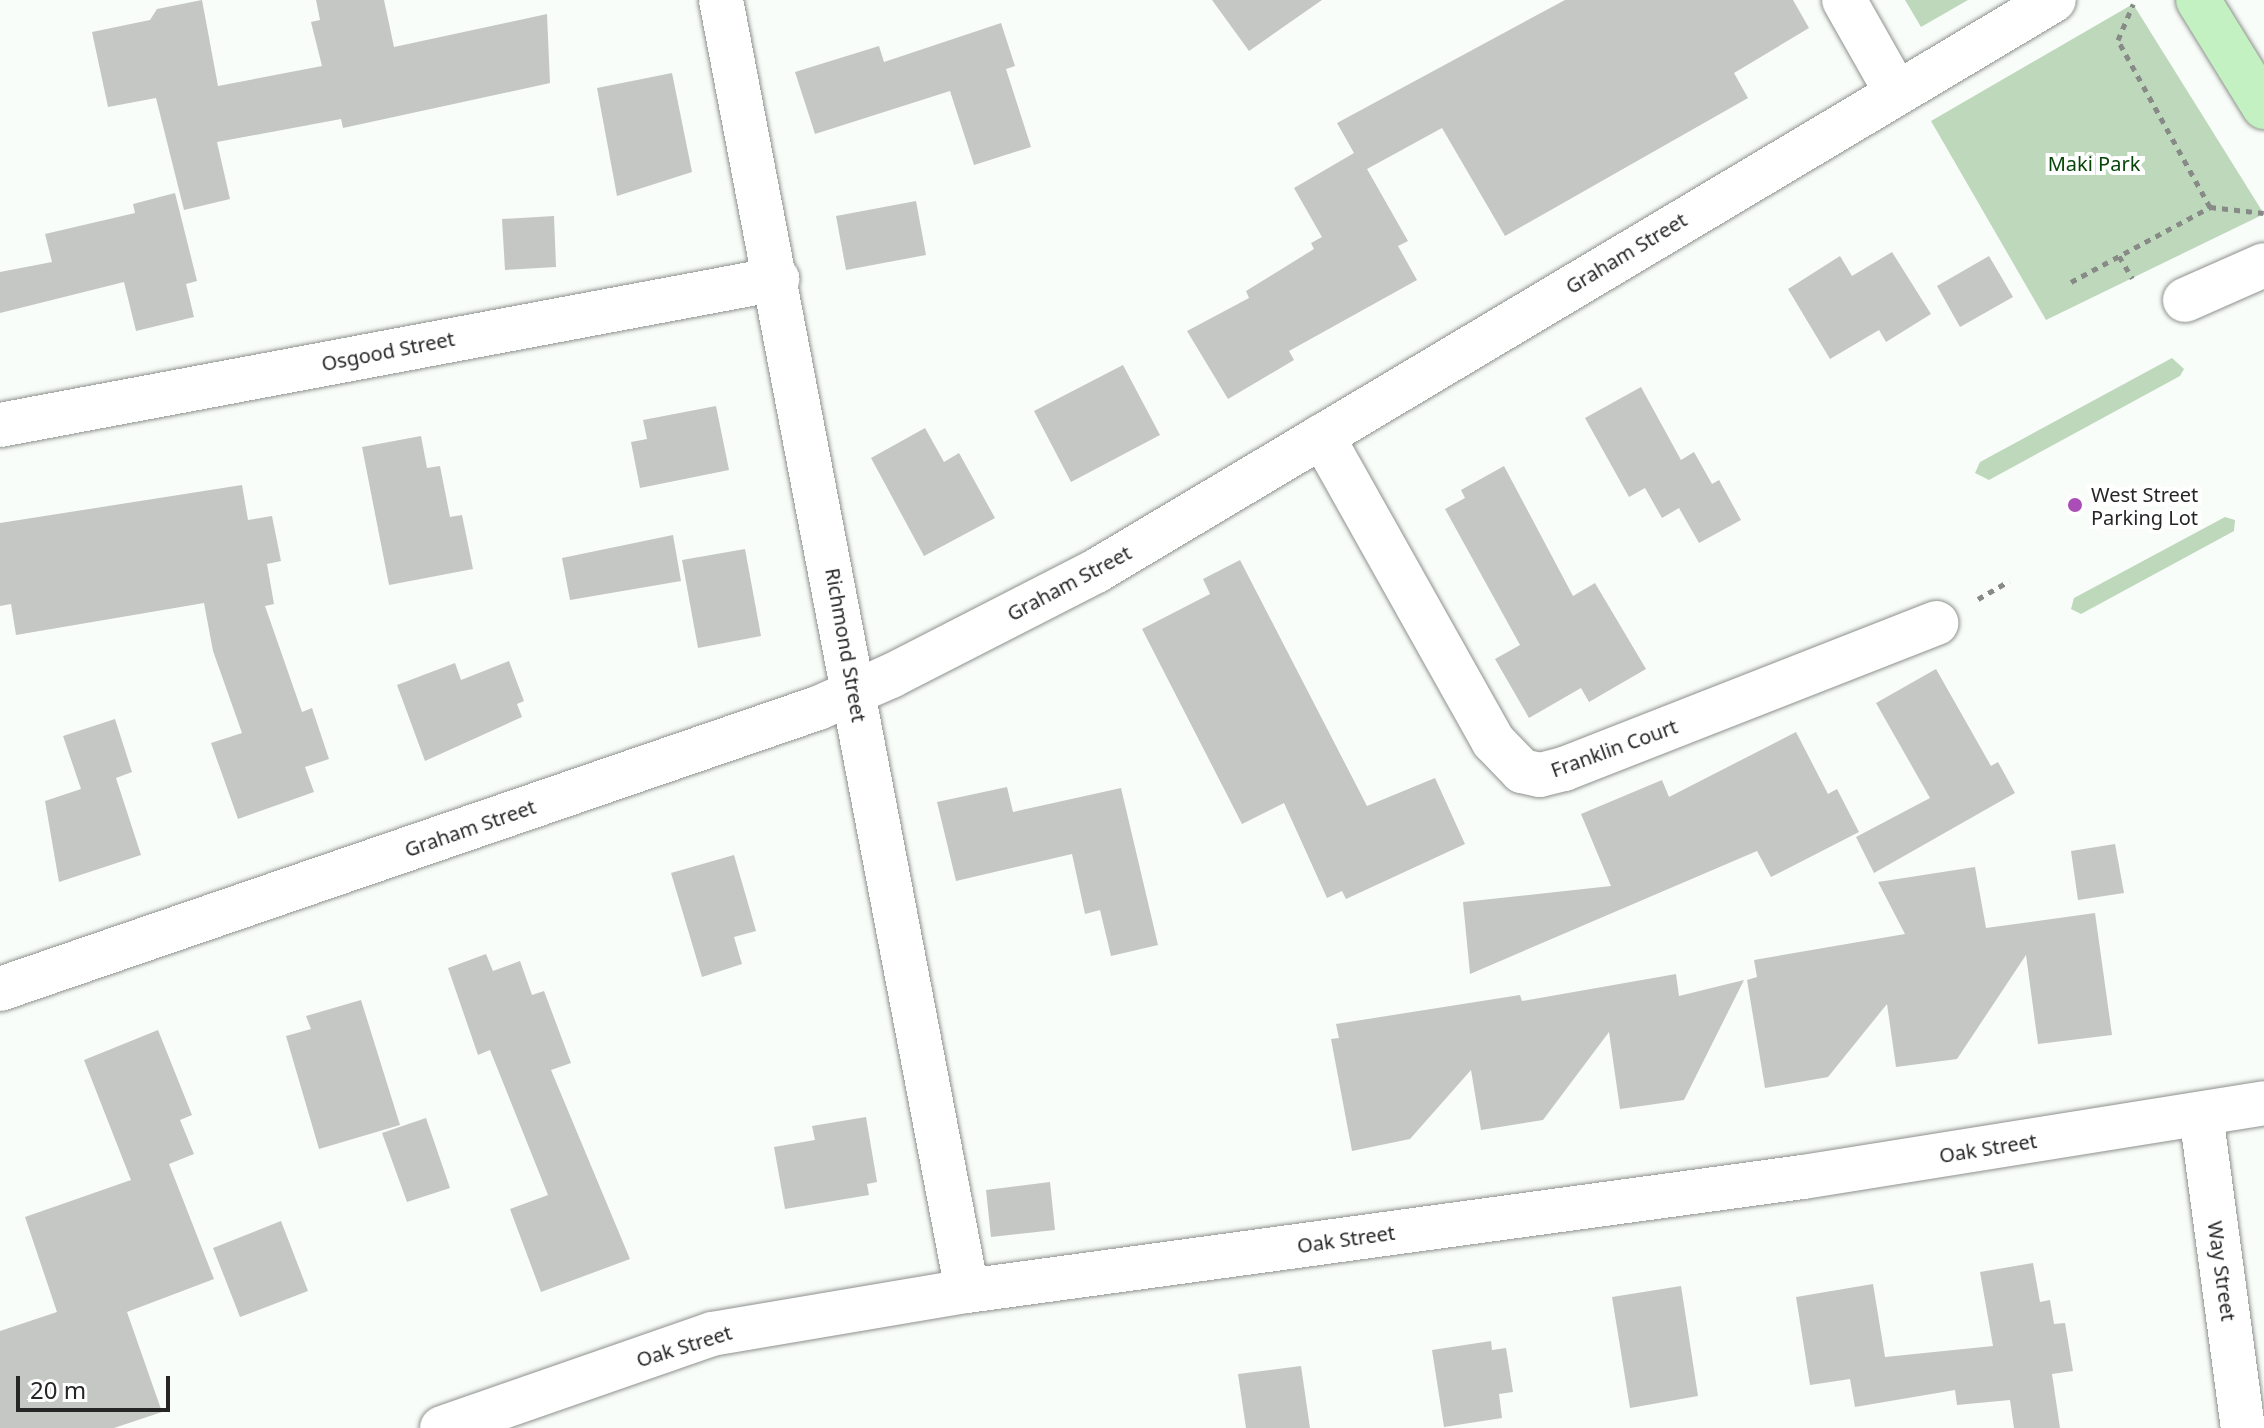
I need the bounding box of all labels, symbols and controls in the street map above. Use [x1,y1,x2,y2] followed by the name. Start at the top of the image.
[2048,151,2140,175] park label: Maki Park
[1561,207,1691,299] street label: Graham Street
[319,326,457,376] street label: Osgood Street
[2091,482,2198,529] place label: West Street Parking Lot
[2066,496,2084,514] marker: West Street Parking Lot
[1003,540,1135,626] street label: Graham Street
[821,566,871,724] street label: Richmond Street
[1547,714,1681,782] street label: Franklin Court
[401,794,539,862] street label: Graham Street
[1937,1128,2039,1168] street label: Oak Street
[2203,1219,2241,1323] street label: Way Street
[1296,1220,1396,1258] street label: Oak Street
[633,1320,735,1372] street label: Oak Street
[20,1360,174,1410] scale bar
[30,1373,86,1406] text: 20 m

